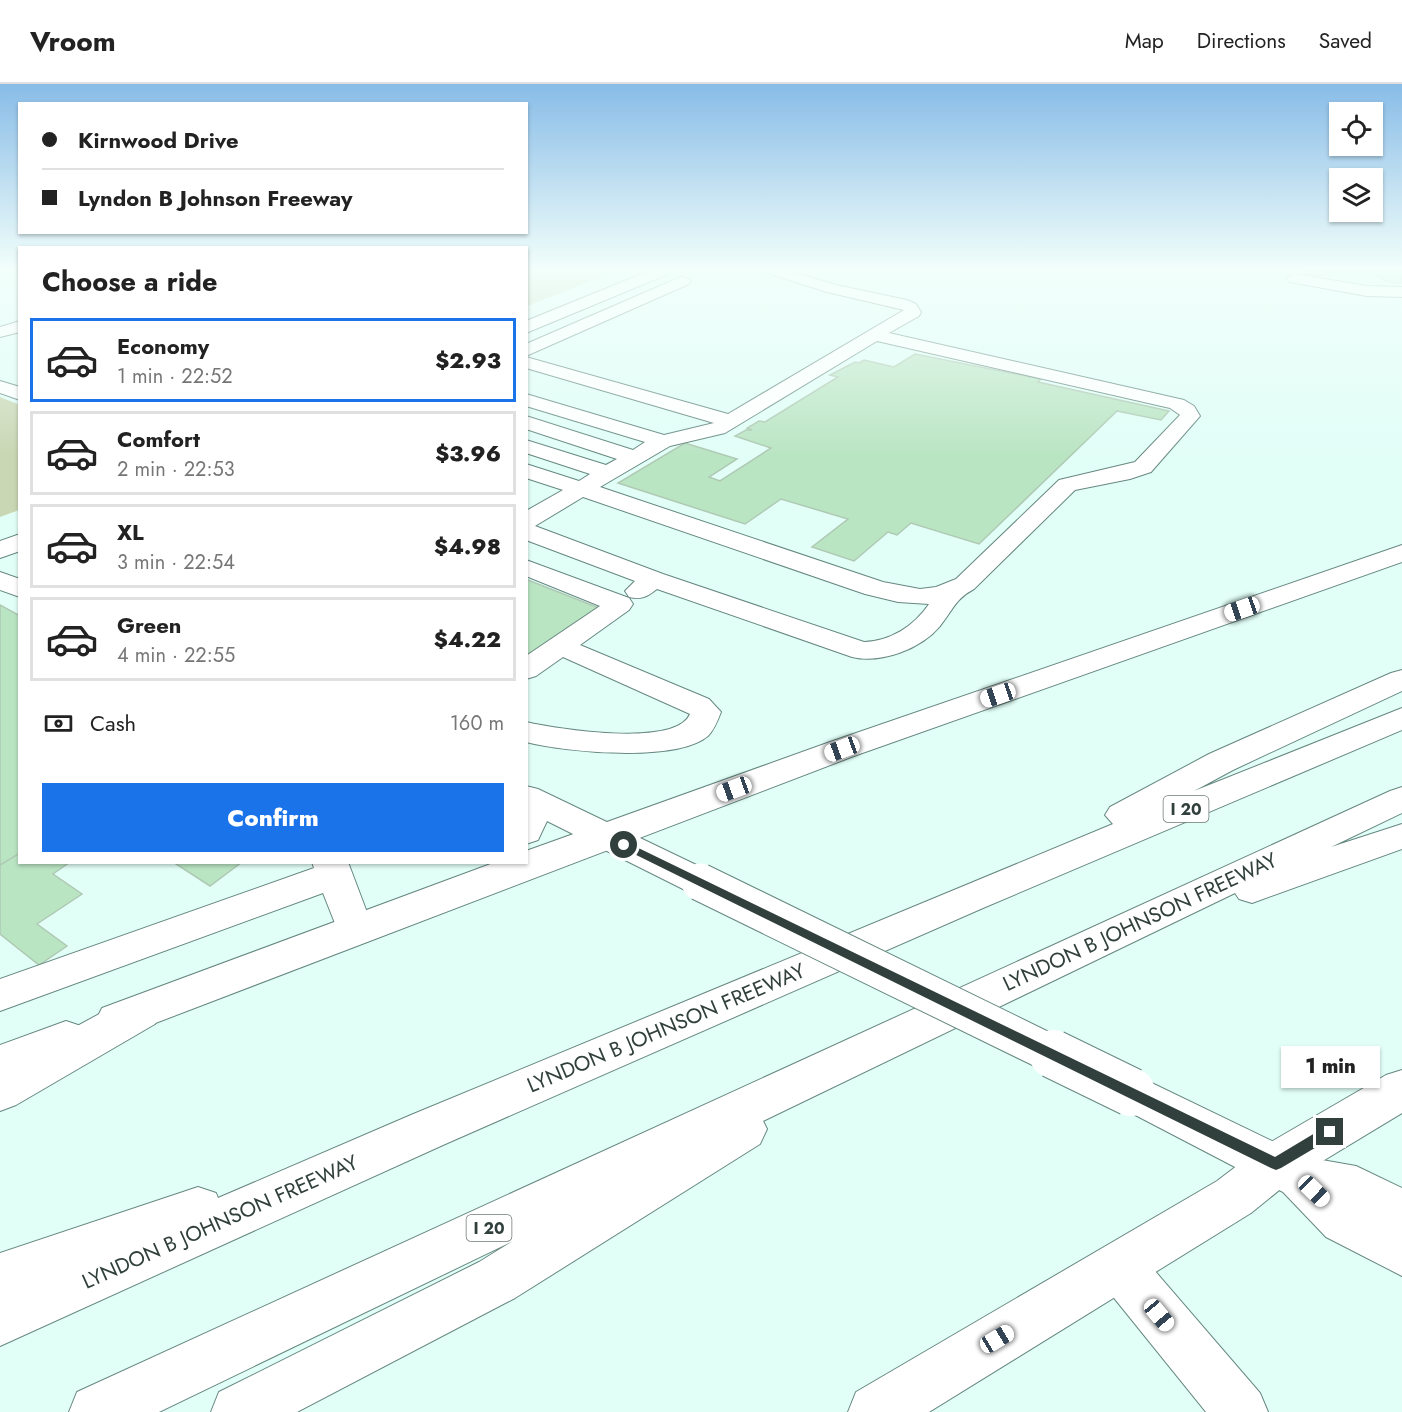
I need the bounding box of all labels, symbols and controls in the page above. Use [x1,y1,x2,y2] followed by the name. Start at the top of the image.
[30,21,116,62] text: Vroom
[1125,26,1164,56] text: Map
[1197,26,1286,56] text: Directions
[1319,26,1372,56] text: Saved
[1329,102,1383,222] map controls
[1329,102,1383,156] button: locate
[78,124,239,156] text: Kirnwood Drive
[1329,168,1383,222] button: layers
[78,182,353,214] text: Lyndon B Johnson Freeway
[42,262,217,301] text: Choose a ride
[117,330,209,362] text: Economy
[45,333,99,387] icon: car
[435,344,501,376] text: $2.93
[117,362,233,391] text: 1 min · 22:52
[117,423,200,455] text: Comfort
[45,426,99,480] icon: car
[435,437,501,469] text: $3.96
[117,455,235,484] text: 2 min · 22:53
[117,516,144,548] text: XL
[45,519,99,573] icon: car
[434,530,501,562] text: $4.98
[117,548,235,577] text: 3 min · 22:54
[1222,595,1262,623] car
[117,609,181,641] text: Green
[45,612,99,666] icon: car
[434,623,501,655] text: $4.22
[117,641,235,670] text: 4 min · 22:55
[978,681,1018,709] car
[42,707,75,740] icon: cash
[90,707,136,739] text: Cash
[450,709,504,738] text: 160 m
[822,734,862,764] car
[714,774,754,804] car
[42,783,504,852] button: Confirm
[1164,796,1208,822] road number: I 20
[610,831,637,858] route start
[998,845,1282,999] street label: LYNDON B JOHNSON FREEWAY
[522,956,810,1100] street label: LYNDON B JOHNSON FREEWAY
[1280,1045,1380,1087] callout: 1 min
[1305,1052,1356,1081] text: 1 min
[1316,1118,1343,1145] route end
[77,1147,363,1297] street label: LYNDON B JOHNSON FREEWAY
[1295,1172,1333,1210] car
[466,1215,512,1241] road number: I 20
[1141,1295,1177,1335] car
[977,1322,1017,1356] car

